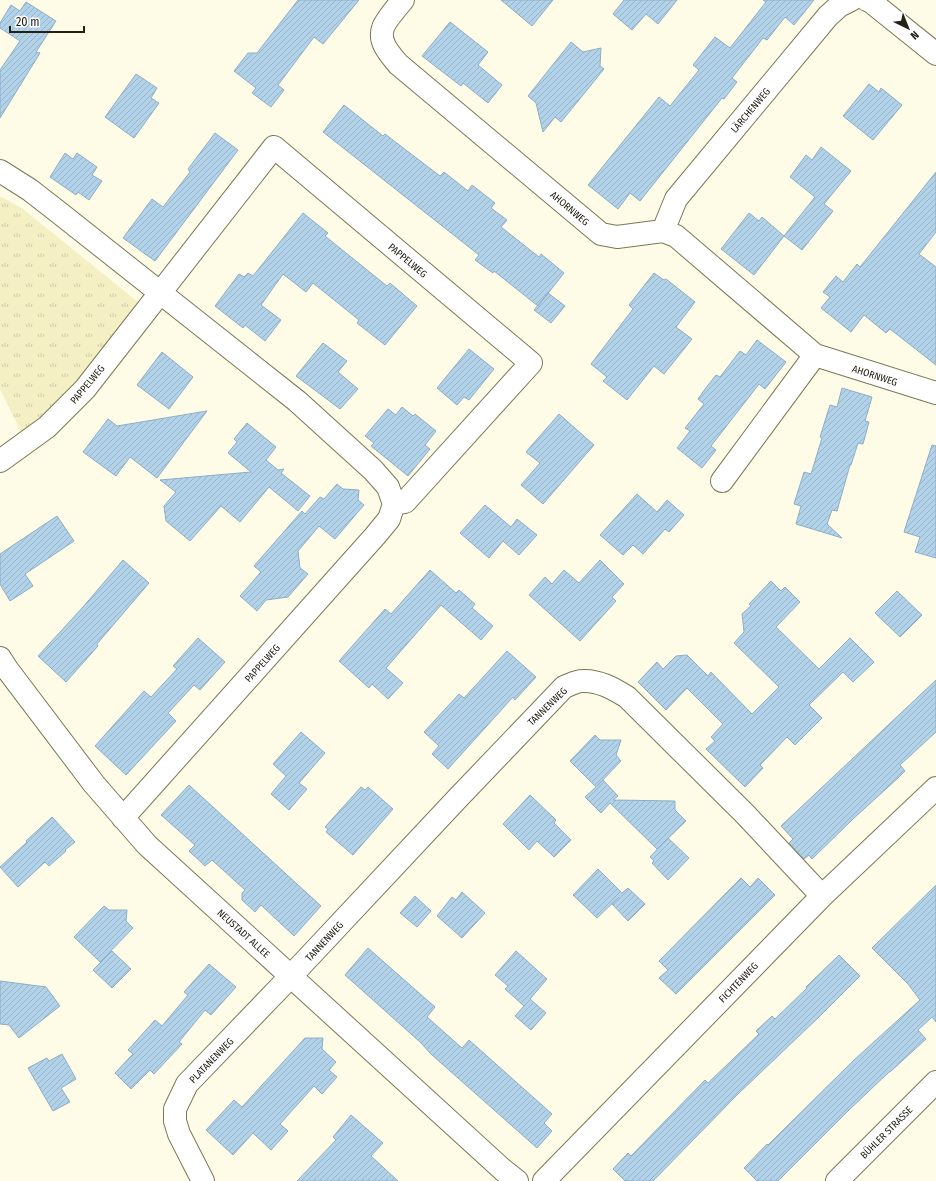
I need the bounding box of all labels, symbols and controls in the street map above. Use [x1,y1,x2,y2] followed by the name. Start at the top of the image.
[10,8,84,34] scale bar
[888,8,928,48] north arrow
[16,15,40,29] text: 20 m
[908,28,921,42] text: N
[728,85,773,135] street label: LÄRCHENWEG
[548,189,591,229] street label: AHORNWEG
[386,241,429,281] street label: PAPPELWEG
[68,363,108,406] street label: PAPPELWEG
[851,363,899,389] street label: AHORNWEG
[243,642,283,685] street label: PAPPELWEG
[526,685,570,728] street label: TANNENWEG
[215,907,272,961] street label: NEUSTADT ALLEE
[303,919,346,964] street label: TANNENWEG
[717,960,761,1005] street label: FICHTENWEG
[187,1035,237,1086] street label: PLATANENWEG
[857,1103,916,1161] street label: BÜHLER STRASSE

